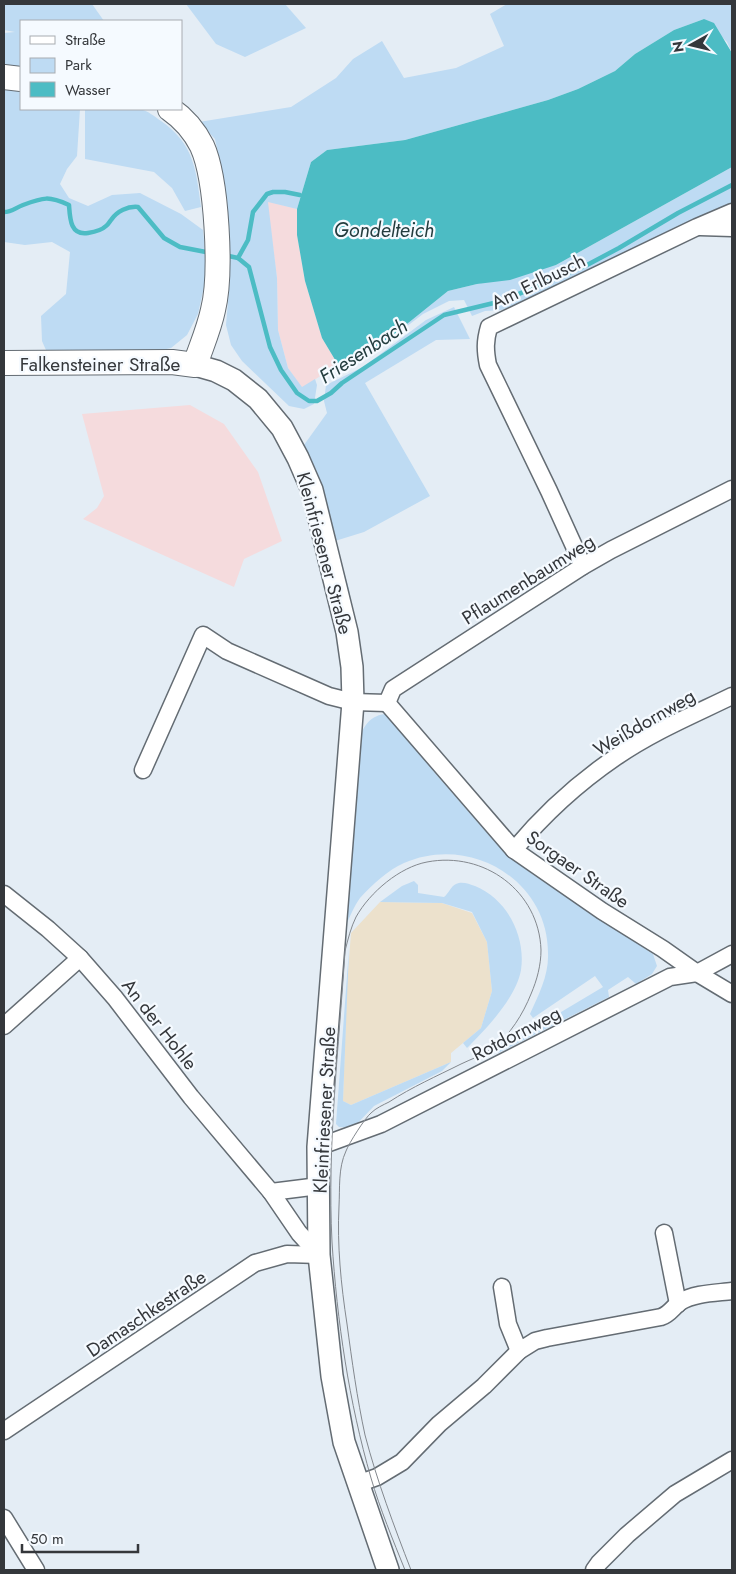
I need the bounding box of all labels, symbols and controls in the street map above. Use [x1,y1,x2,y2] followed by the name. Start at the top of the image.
[20,20,182,110] legend
[666,20,716,70] north arrow
[65,29,106,51] text: Straße
[667,40,689,54] text: N
[65,54,92,76] text: Park
[65,79,111,101] text: Wasser
[334,216,434,245] water label: Gondelteich
[486,247,590,316] street label: Am Erlbusch
[313,312,413,391] water label: Friesenbach
[20,351,180,378] street label: Falkensteiner Straße
[290,469,359,638] street label: Kleinfriesener Straße
[457,528,600,631] street label: Pflaumenbaumweg
[588,682,700,763] street label: Weißdornweg
[521,824,635,915] street label: Sorgaer Straße
[115,973,204,1076] street label: An der Hohle
[467,1000,565,1067] street label: Rotdornweg
[307,1026,342,1194] street label: Kleinfriesener Straße
[81,1263,212,1363] street label: Damaschkestraße
[22,1522,139,1554] scale bar
[30,1528,64,1550] text: 50 m

